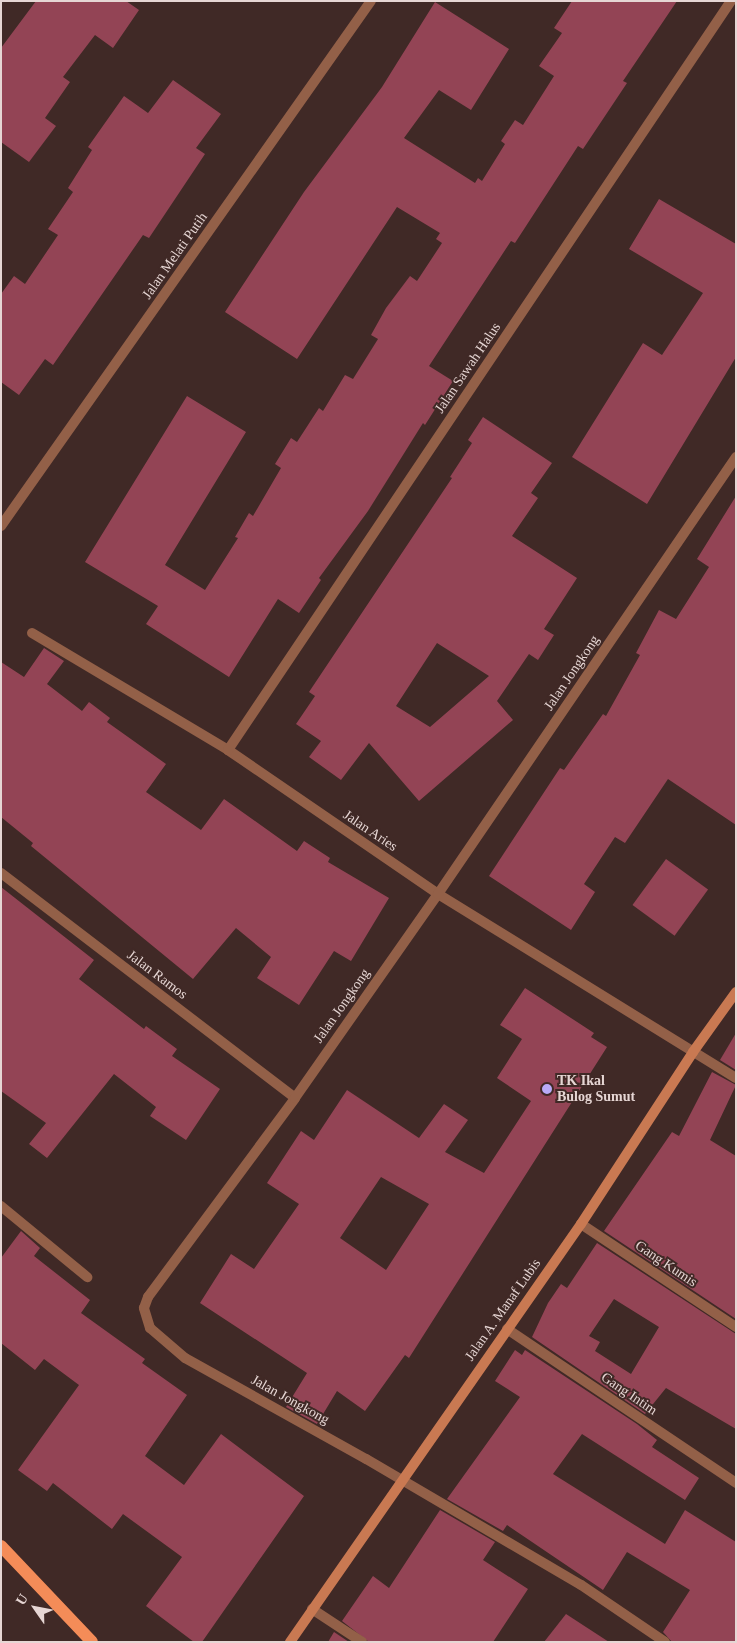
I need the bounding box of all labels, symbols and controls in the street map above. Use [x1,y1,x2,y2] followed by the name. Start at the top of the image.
[139,209,211,303] street label: Jalan Melati Putih
[431,319,505,417] street label: Jalan Sawah Halus
[541,632,603,714] street label: Jalan Jongkong
[339,807,401,855] street label: Jalan Aries
[124,947,190,1003] street label: Jalan Ramos
[310,966,374,1046] street label: Jalan Jongkong
[557,1073,635,1106] place label: TK Ikal Bulog Sumut
[541,1083,553,1095] marker: TK Ikal Bulog Sumut
[632,1237,700,1291] street label: Gang Kumis
[461,1255,545,1365] street label: Jalan A. Manaf Lubis
[598,1369,660,1419] street label: Gang Intim
[248,1372,332,1428] street label: Jalan Jongkong
[10,1583,60,1633] north arrow
[13,1591,31,1608] text: U

